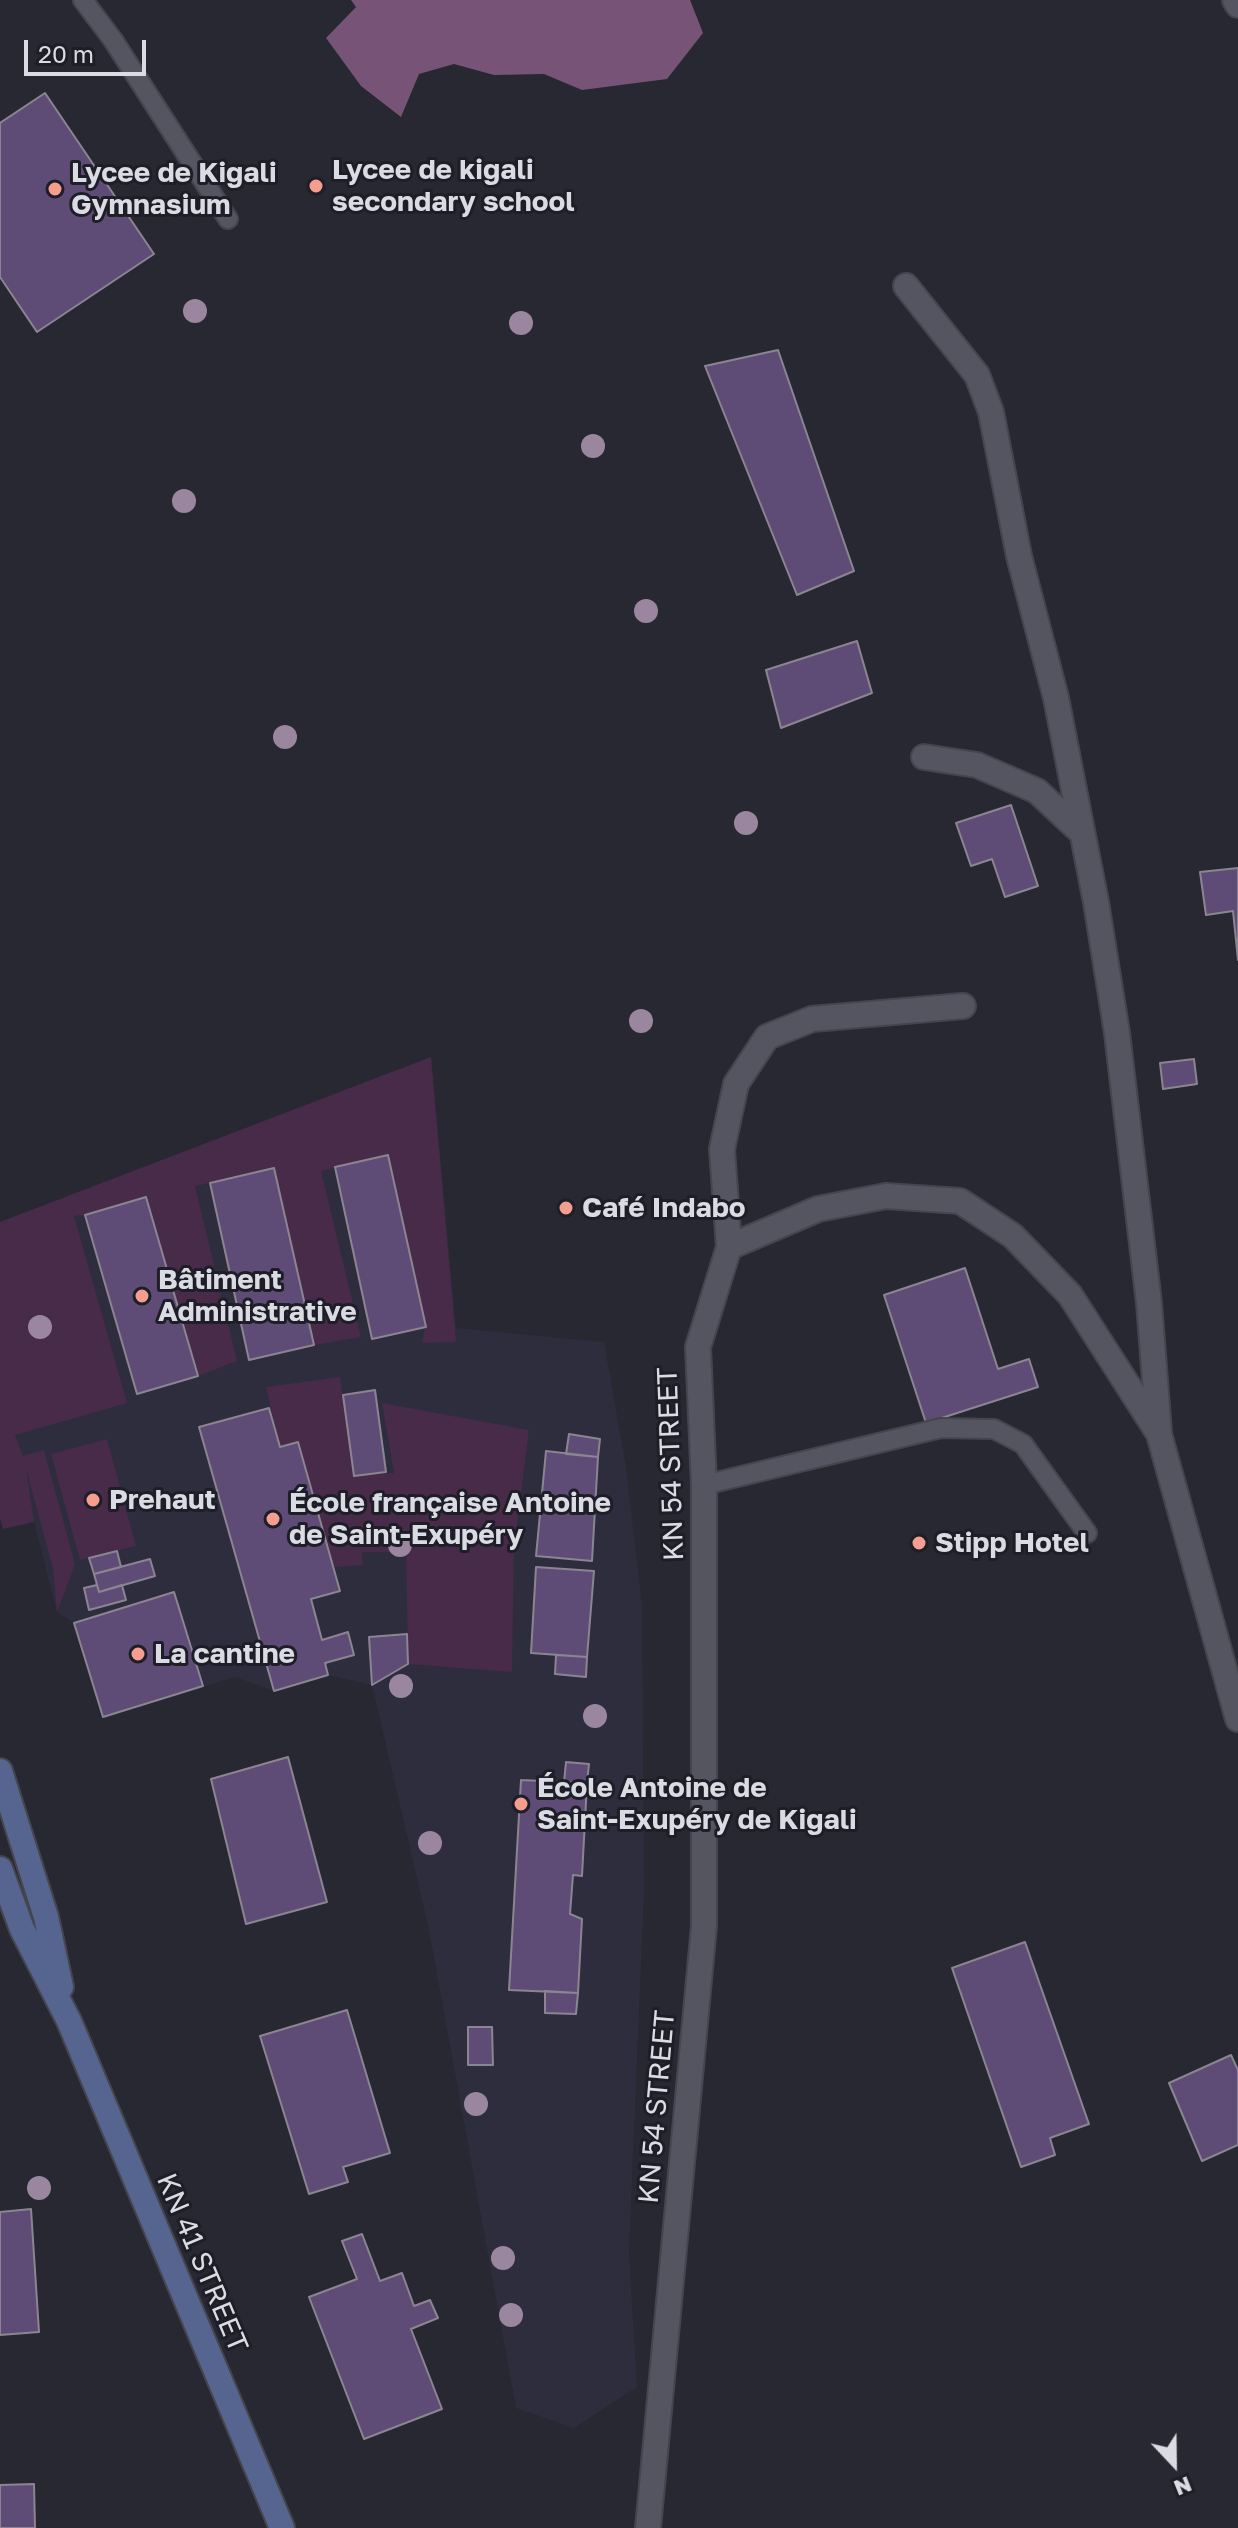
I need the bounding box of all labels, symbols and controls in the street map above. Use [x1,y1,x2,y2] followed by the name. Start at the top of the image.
[28,24,150,74] scale bar
[38,39,94,68] text: 20 m
[332,153,575,219] place label: Lycee de kigali secondary school
[71,156,277,222] place label: Lycee de Kigali Gymnasium
[307,177,325,195] marker: Lycee de kigali secondary school
[46,180,64,198] marker: Lycee de Kigali Gymnasium
[582,1191,746,1225] place label: Café Indabo
[557,1199,575,1217] marker: Café Indabo
[158,1263,357,1329] place label: Bâtiment Administrative
[133,1287,151,1305] marker: Bâtiment Administrative
[651,1367,691,1561] street label: KN 54 STREET
[109,1483,216,1517] place label: Prehaut
[289,1486,611,1552] place label: École française Antoine de Saint-Exupéry
[84,1491,102,1509] marker: Prehaut
[264,1510,282,1528] marker: École française Antoine de Saint-Exupéry
[935,1526,1089,1560] place label: Stipp Hotel
[910,1534,928,1552] marker: Stipp Hotel
[154,1637,295,1671] place label: La cantine
[129,1645,147,1663] marker: La cantine
[537,1771,857,1837] place label: École Antoine de Saint-Exupéry de Kigali
[512,1795,530,1813] marker: École Antoine de Saint-Exupéry de Kigali
[632,2009,682,2205] street label: KN 54 STREET
[149,2168,255,2358] street label: KN 41 STREET
[1134,2424,1214,2504] north arrow
[1170,2471,1196,2502] text: N

